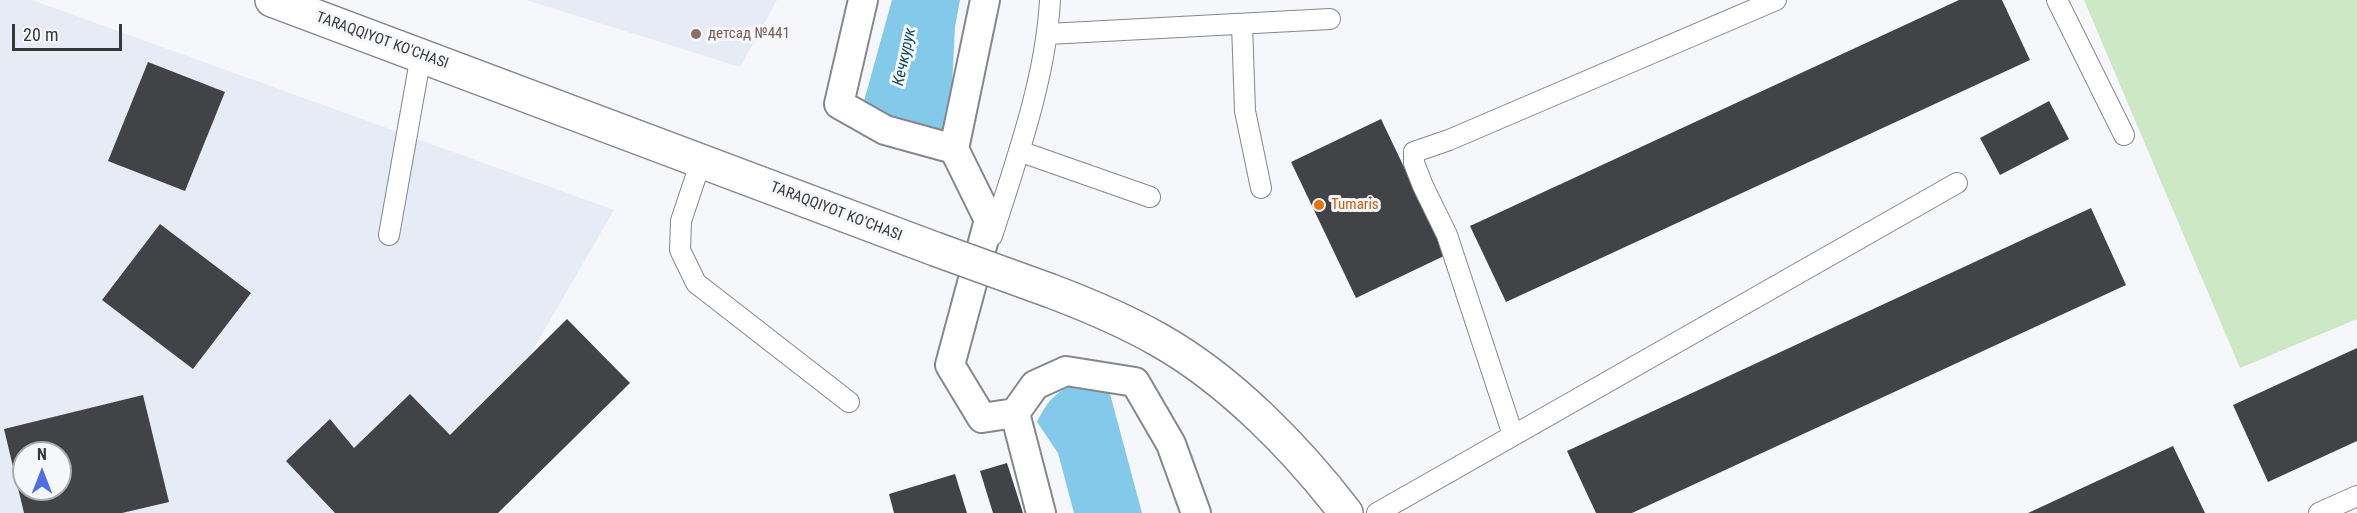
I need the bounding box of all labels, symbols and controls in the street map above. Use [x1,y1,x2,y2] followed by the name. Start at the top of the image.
[313,9,451,73] street label: TARAQQIYOT KO'CHASI
[15,12,124,50] scale bar
[23,24,58,45] text: 20 m
[708,25,790,43] place label: детсад №441
[890,26,920,88] water label: Кечкурук
[689,27,703,41] marker: детсад №441
[768,179,904,245] street label: TARAQQIYOT KO'CHASI
[1331,196,1379,214] place label: Tumaris
[1312,198,1326,212] marker: Tumaris
[12,441,72,501] north arrow
[37,445,47,464] text: N

